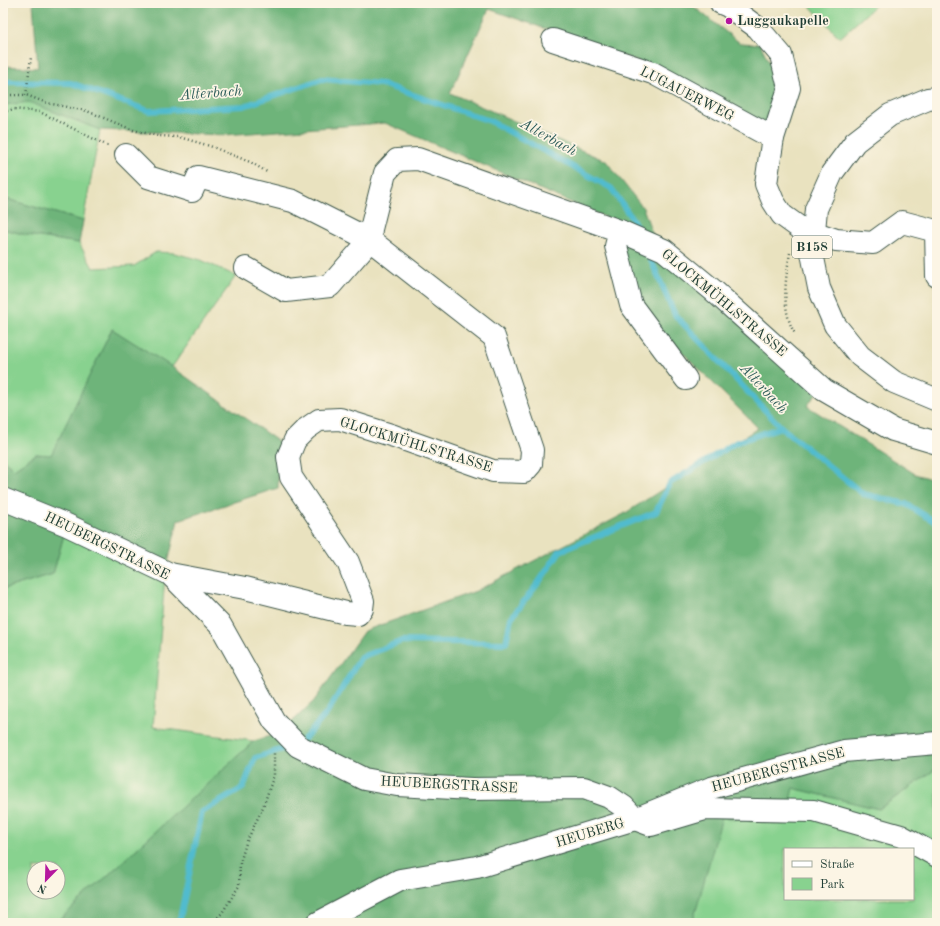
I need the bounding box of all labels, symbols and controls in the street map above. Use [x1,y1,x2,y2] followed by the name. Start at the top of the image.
[737,14,829,28] place label: Luggaukapelle
[724,16,734,26] marker: Luggaukapelle
[638,64,736,124] street label: LUGAUERWEG
[179,84,243,104] water label: Alterbach
[516,116,579,160] water label: Alterbach
[792,236,832,258] road number: B158
[659,244,791,359] street label: GLOCKMÜHLSTRASSE
[736,360,790,417] water label: Alterbach
[338,412,495,475] street label: GLOCKMÜHLSTRASSE
[42,510,172,582] street label: HEUBERGSTRASSE
[710,745,846,795] street label: HEUBERGSTRASSE
[380,774,518,796] street label: HEUBERGSTRASSE
[554,816,626,850] street label: HEUBERG
[784,848,914,900] legend
[820,859,855,871] text: Straße
[26,860,66,900] north arrow
[820,879,845,891] text: Park
[36,881,49,895] text: N

